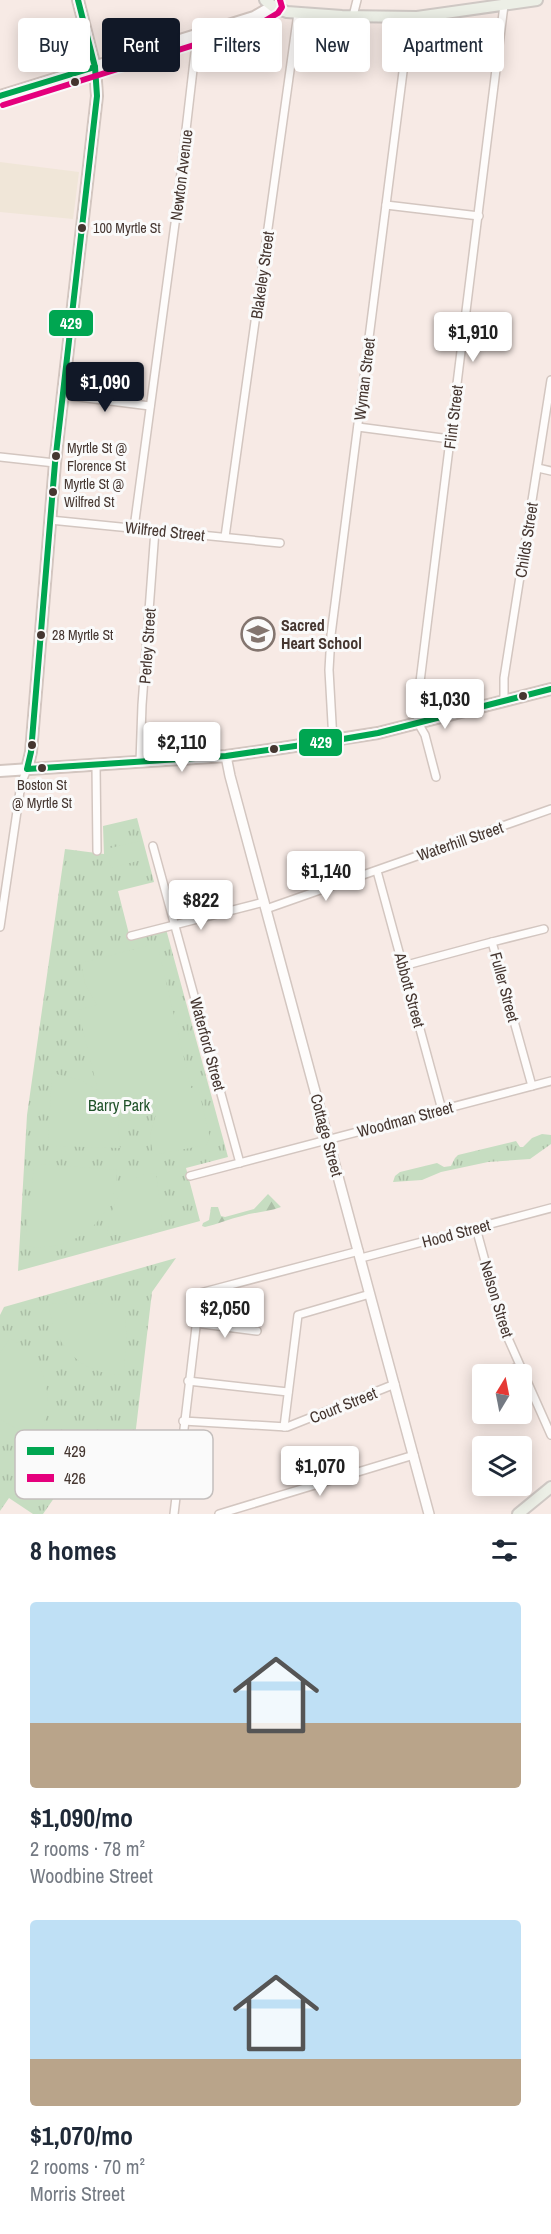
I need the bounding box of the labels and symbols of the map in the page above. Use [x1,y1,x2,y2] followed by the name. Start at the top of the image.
[69,76,81,88] unlabelled marker
[164,128,198,222] street label: Newton Avenue
[93,219,161,237] place label: 100 Myrtle St
[76,222,88,234] marker: 100 Myrtle St
[245,229,279,320] street label: Blakeley Street
[48,309,94,337] line badge: 429
[60,312,82,334] text: 429
[424,312,522,363] pin: $1,910
[348,336,380,422] street label: Wyman Street
[56,362,154,413] pin: $1,090
[438,383,468,450] street label: Flint Street
[67,439,127,475] place label: Myrtle St @ Florence St
[50,450,62,462] marker: Myrtle St @ Florence St
[64,475,124,511] place label: Myrtle St @ Wilfred St
[47,486,59,498] marker: Myrtle St @ Wilfred St
[509,500,543,579] street label: Childs Street
[124,516,206,546] street label: Wilfred Street
[133,607,161,685] street label: Perley Street
[281,614,362,654] place label: Sacred Heart School
[240,616,276,652] school or university icon: Sacred Heart School
[52,626,113,644] place label: 28 Myrtle St
[35,629,47,641] marker: 28 Myrtle St
[396,679,494,730] pin: $1,030
[517,690,529,702] unlabelled marker
[133,722,231,773] pin: $2,110
[298,728,343,757] line badge: 429
[310,731,332,753] text: 429
[26,739,38,751] unlabelled marker
[268,743,280,755] unlabelled marker
[36,762,48,774] marker: Boston St @ Myrtle St
[12,776,72,812] place label: Boston St @ Myrtle St
[414,816,506,866] street label: Waterhill Street
[277,851,375,902] pin: $1,140
[165,880,237,931] pin: $822
[389,949,431,1030] street label: Abbott Street
[485,950,525,1025] street label: Fuller Street
[185,995,231,1093] street label: Waterford Street
[305,1091,349,1179] street label: Cottage Street
[88,1094,150,1116] park label: Barry Park
[355,1096,456,1142] street label: Woodman Street
[419,1213,493,1253] street label: Hood Street
[475,1258,519,1341] street label: Nelson Street
[176,1288,274,1339] pin: $2,050
[472,1364,532,1424] north arrow
[306,1381,380,1428] street label: Court Street
[15,1430,213,1499] legend
[64,1440,86,1462] text: 429
[271,1446,369,1497] pin: $1,070
[64,1467,86,1489] text: 426

